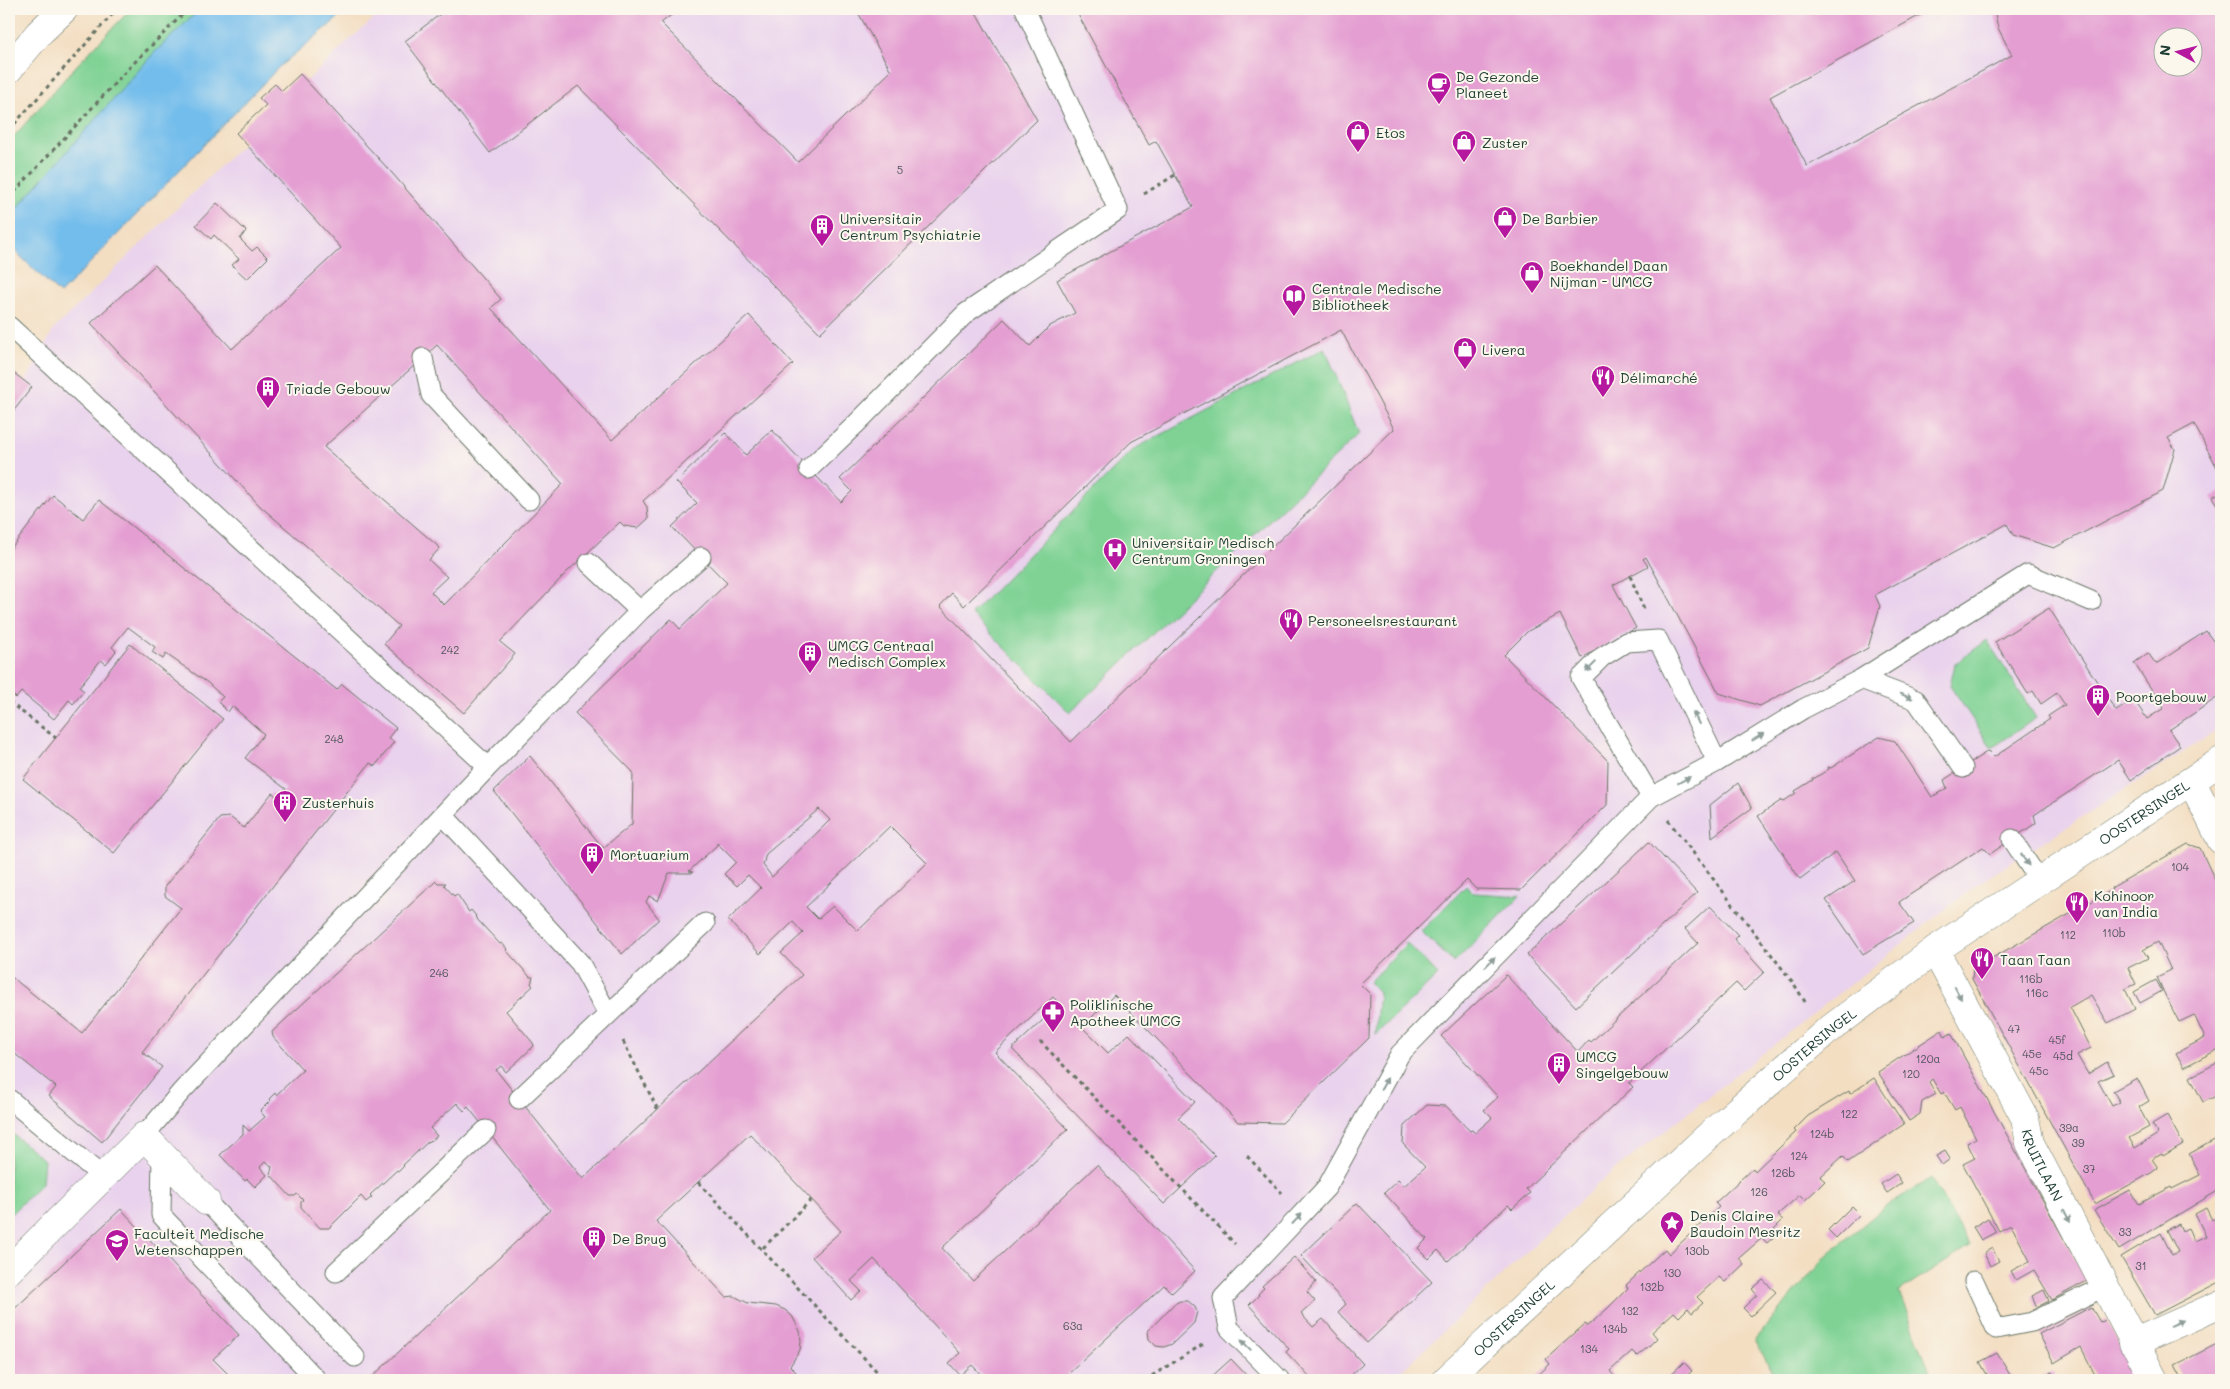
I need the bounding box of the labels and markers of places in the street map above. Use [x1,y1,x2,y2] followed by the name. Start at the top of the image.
[1456,67,1539,102] place label: De Gezonde Planeet
[1426,71,1452,105] cafe icon: De Gezonde Planeet
[1345,119,1371,153] shop icon: Etos
[1376,123,1405,142] place label: Etos
[1451,129,1477,163] shop icon: Zuster
[1482,133,1528,152] place label: Zuster
[1492,205,1518,239] shop icon: De Barbier
[840,209,981,244] place label: Universitair Centrum Psychiatrie
[1522,209,1598,228] place label: De Barbier
[809,213,835,247] building icon: Universitair Centrum Psychiatrie
[1550,256,1668,291] place label: Boekhandel Daan Nijman - UMCG
[1519,260,1545,294] shop icon: Boekhandel Daan Nijman - UMCG
[1312,279,1442,314] place label: Centrale Medische Bibliotheek
[1281,283,1307,317] library icon: Centrale Medische Bibliotheek
[1452,336,1478,370] shop icon: Livera
[1482,340,1525,359] place label: Livera
[1590,364,1616,398] restaurant icon: Délimarché
[1620,368,1698,387] place label: Délimarché
[255,375,281,409] building icon: Triade Gebouw
[286,379,391,398] place label: Triade Gebouw
[1132,533,1274,568] place label: Universitair Medisch Centrum Groningen
[1102,537,1128,571] hospital icon: Universitair Medisch Centrum Groningen
[1278,607,1304,641] restaurant icon: Personeelsrestaurant
[1308,611,1457,630] place label: Personeelsrestaurant
[828,636,946,671] place label: UMCG Centraal Medisch Complex
[797,640,823,674] building icon: UMCG Centraal Medisch Complex
[2085,683,2111,717] building icon: Poortgebouw
[2116,687,2207,706] place label: Poortgebouw
[272,789,298,823] building icon: Zusterhuis
[302,793,374,812] place label: Zusterhuis
[579,841,605,875] building icon: Mortuarium
[610,845,689,864] place label: Mortuarium
[2094,886,2158,921] place label: Kohinoor van India
[2064,890,2090,924] restaurant icon: Kohinoor van India
[1969,946,1995,980] restaurant icon: Taan Taan
[2000,950,2070,969] place label: Taan Taan
[1070,995,1181,1030] place label: Poliklinische Apotheek UMCG
[1040,999,1066,1033] pharmacy icon: Poliklinische Apotheek UMCG
[1576,1047,1669,1082] place label: UMCG Singelgebouw
[1546,1051,1572,1085] building icon: UMCG Singelgebouw
[1690,1206,1801,1241] place label: Denis Claire Baudoin Mesritz
[1659,1210,1685,1244] place icon: Denis Claire Baudoin Mesritz
[134,1224,264,1259] place label: Faculteit Medische Wetenschappen
[581,1225,607,1259] building icon: De Brug
[104,1228,130,1262] school or university icon: Faculteit Medische Wetenschappen
[612,1229,666,1248] place label: De Brug

